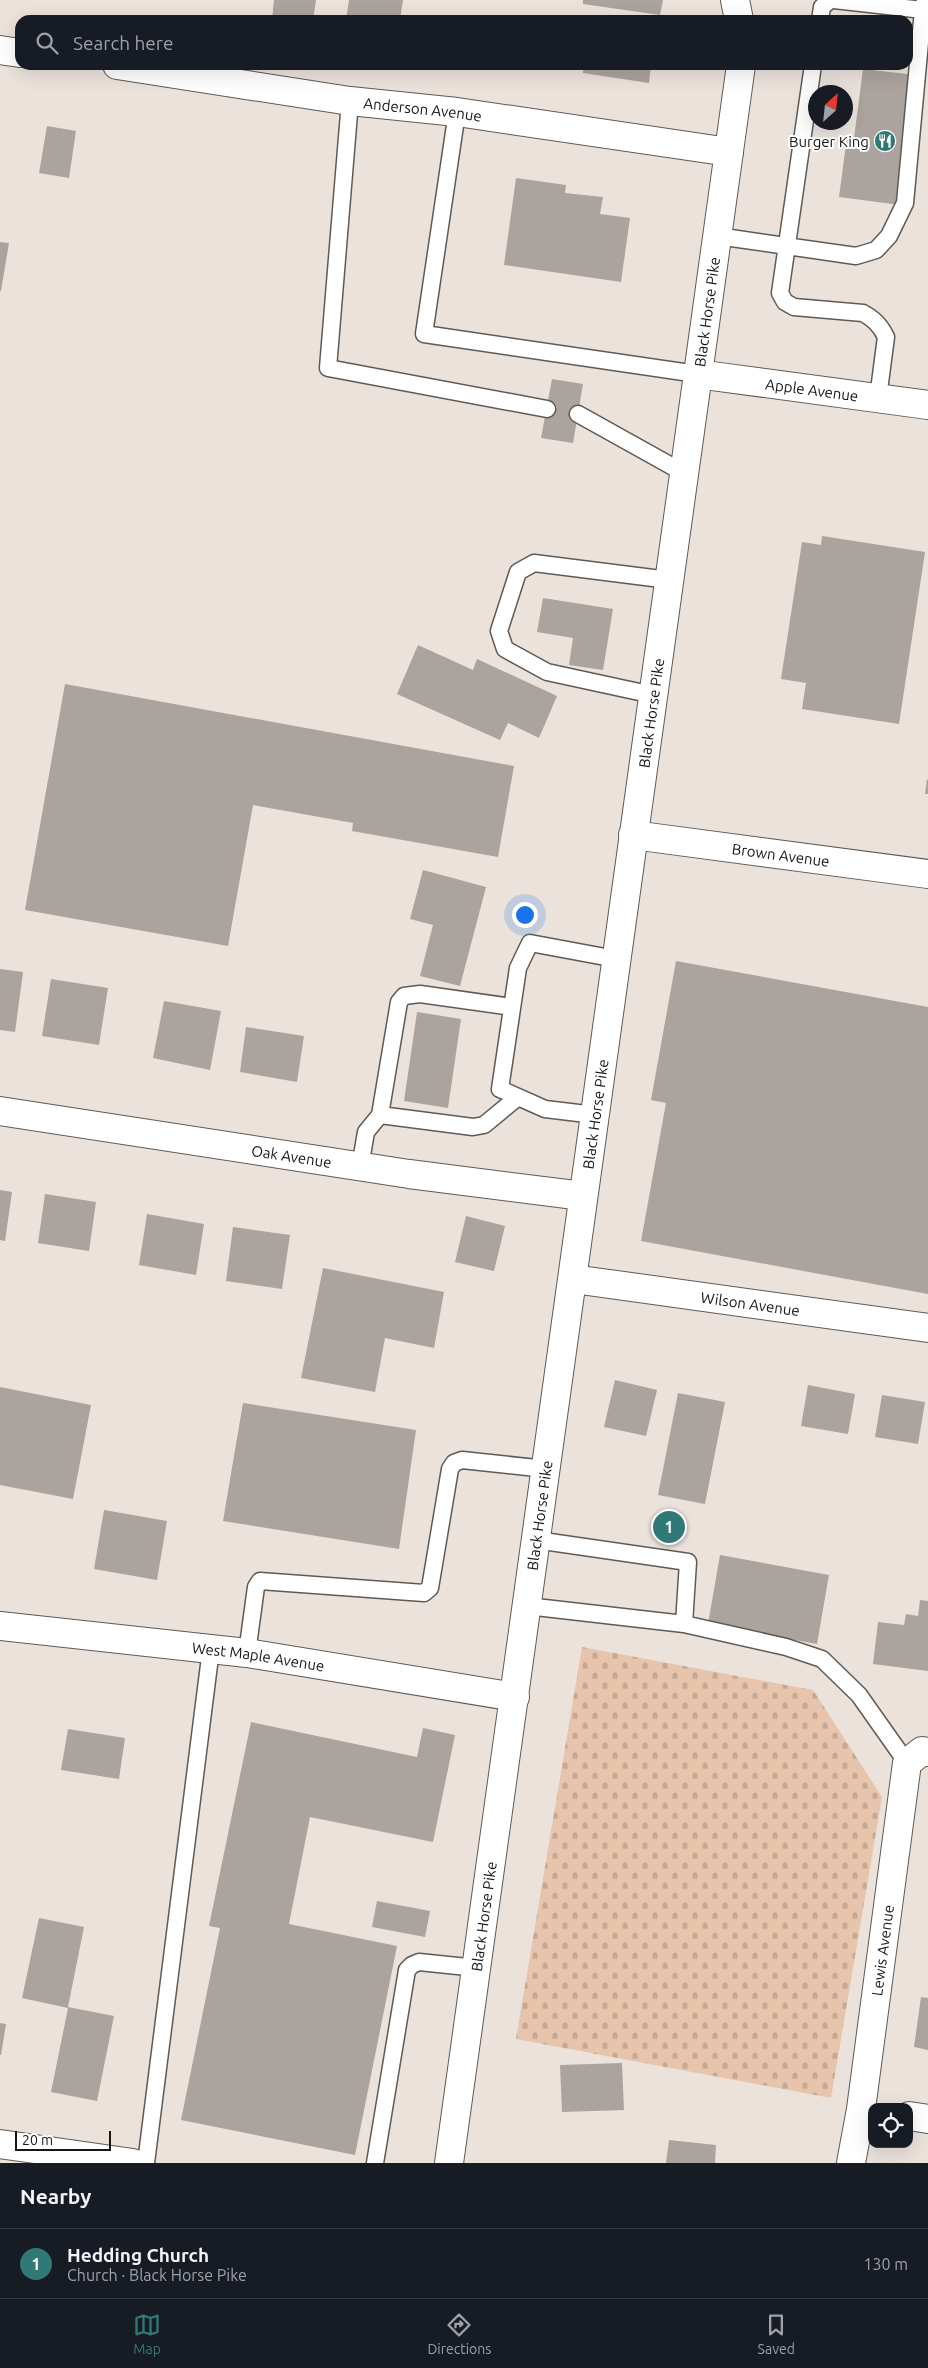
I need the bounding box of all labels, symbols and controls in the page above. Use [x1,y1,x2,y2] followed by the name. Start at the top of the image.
[15,15,913,70] search box
[33,29,61,57] icon: search
[73,32,173,54] text: Search here
[808,85,853,130] north arrow
[363,94,483,124] street label: Anderson Avenue
[873,129,897,153] restaurant icon: Burger King
[789,133,869,150] place label: Burger King
[691,256,723,368] street label: Black Horse Pike
[764,375,859,404] street label: Apple Avenue
[635,657,667,769] street label: Black Horse Pike
[731,840,831,869] street label: Brown Avenue
[512,902,538,928] your location
[579,1058,611,1170] street label: Black Horse Pike
[250,1141,333,1170] street label: Oak Avenue
[700,1288,801,1319] street label: Wilson Avenue
[523,1459,555,1571] street label: Black Horse Pike
[653,1508,685,1546] pin: 1
[191,1639,326,1674] street label: West Maple Avenue
[467,1860,499,1972] street label: Black Horse Pike
[868,1904,897,1997] street label: Lewis Avenue
[868,2103,913,2148] map controls
[868,2103,913,2148] button: locate
[15,2128,111,2151] scale bar
[22,2132,53,2148] text: 20 m
[20,2184,91,2208] text: Nearby
[67,2244,209,2266] text: Hedding Church
[31,2255,41,2273] text: 1
[863,2255,908,2273] text: 130 m
[67,2266,247,2284] text: Church · Black Horse Pike
[133,2311,161,2357] tab: Map
[427,2311,491,2357] tab: Directions
[758,2311,795,2357] tab: Saved

